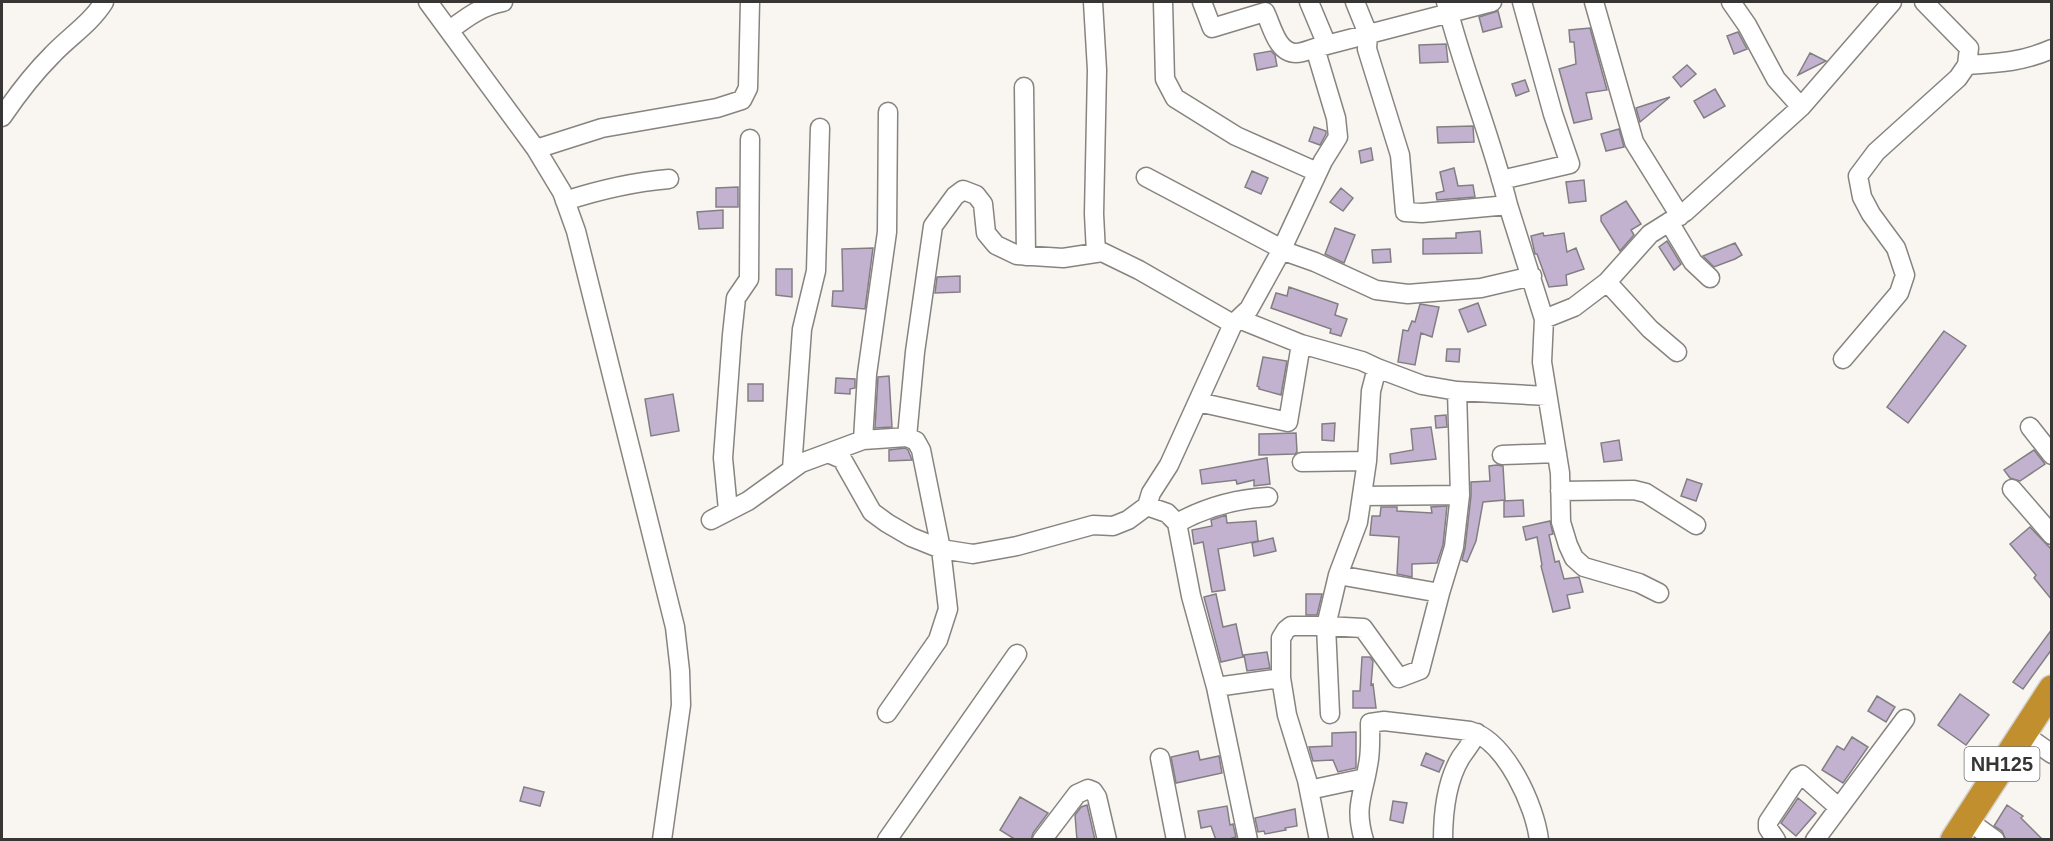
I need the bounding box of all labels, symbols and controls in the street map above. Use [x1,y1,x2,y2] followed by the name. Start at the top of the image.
[1964,747,2040,781] road number: NH125

